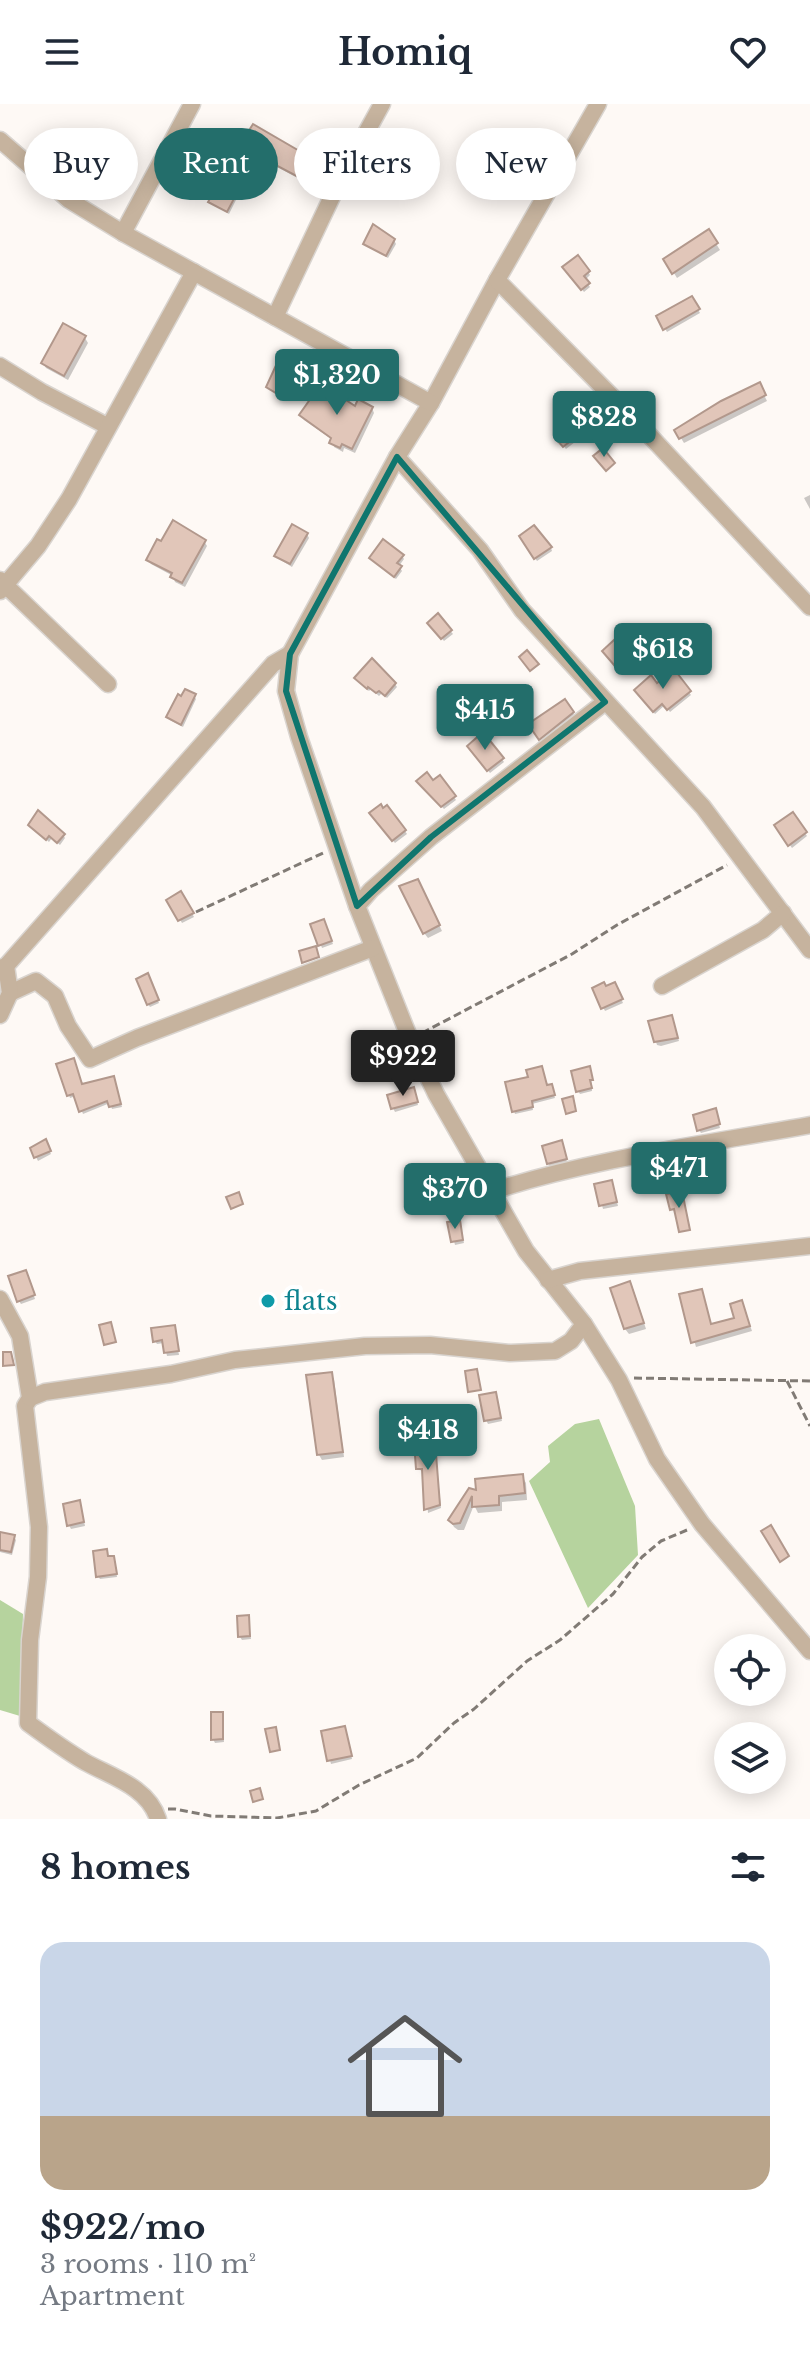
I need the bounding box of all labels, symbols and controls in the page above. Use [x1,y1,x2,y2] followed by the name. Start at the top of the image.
[40,30,84,74] icon: menu
[338,30,472,75] text: Homiq
[726,30,770,74] icon: heart
[24,128,138,200] chip: Buy
[154,128,278,200] chip: Rent
[294,128,440,200] chip: Filters
[456,128,576,200] chip: New
[272,349,402,417] pin: $1,320
[293,359,381,391] text: $1,320
[557,391,651,459] pin: $828
[571,401,637,433] text: $828
[616,623,710,691] pin: $618
[632,633,694,665] text: $618
[438,684,532,752] pin: $415
[455,694,515,726] text: $415
[356,1030,450,1098] pin: $922
[369,1040,437,1072] text: $922
[632,1142,726,1210] pin: $471
[649,1152,709,1184] text: $471
[408,1163,502,1231] pin: $370
[422,1173,488,1205] text: $370
[284,1285,338,1317] place label: flats
[259,1292,277,1310] marker: flats
[381,1404,475,1472] pin: $418
[397,1414,459,1446] text: $418
[714,1634,786,1794] map controls
[714,1634,786,1706] button: locate
[714,1722,786,1794] button: layers
[726,1845,770,1889] icon: filters
[40,1846,191,1888] text: 8 homes
[333,1994,477,2138] icon: home
[40,2206,205,2248] text: $922/mo
[40,2248,256,2280] text: 3 rooms · 110 m²
[40,2280,185,2312] text: Apartment

